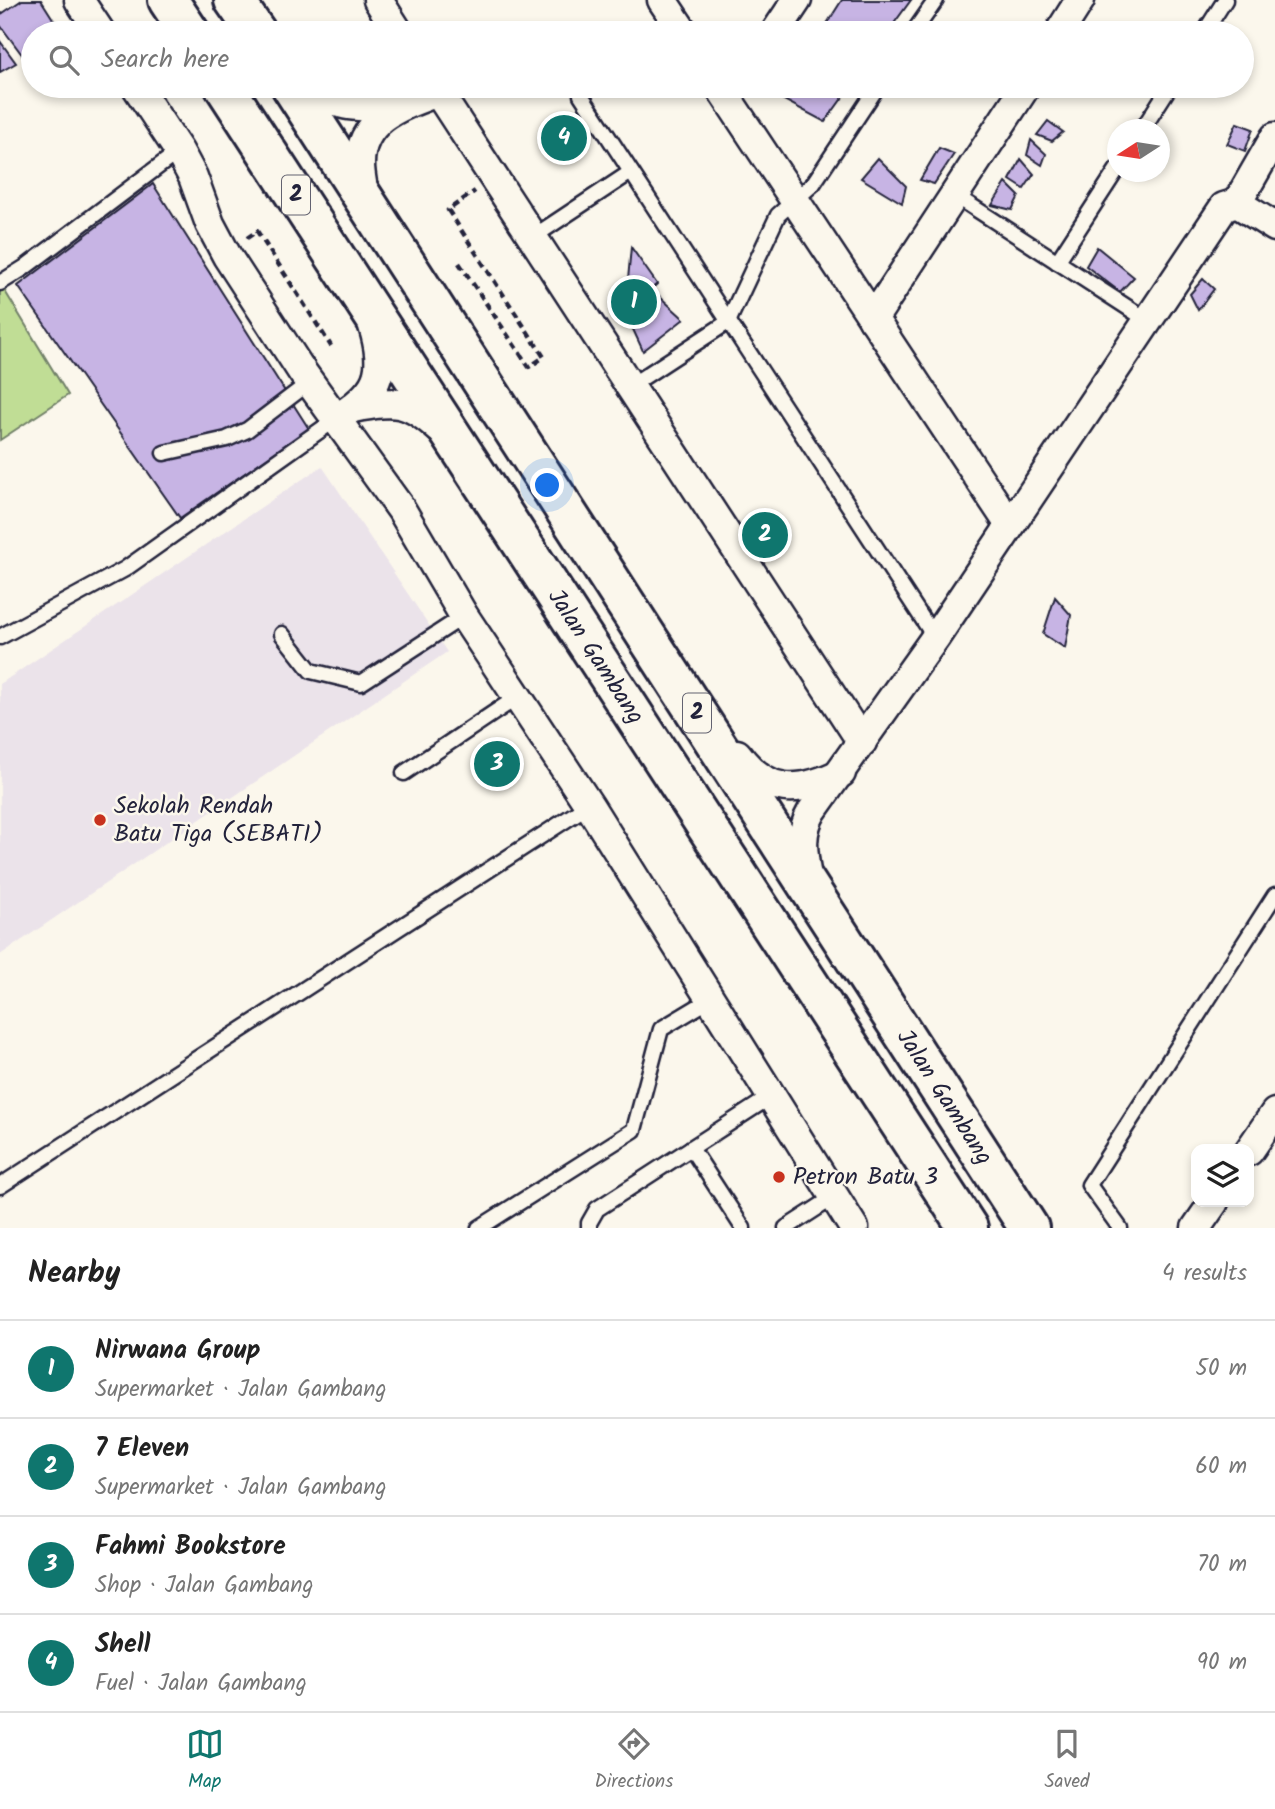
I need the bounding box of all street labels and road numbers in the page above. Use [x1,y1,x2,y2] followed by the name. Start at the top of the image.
[282,176,310,214] road number: 2
[537,581,654,732] street label: Jalan Gambang
[683,694,711,733] road number: 2
[886,1021,1003,1173] street label: Jalan Gambang

